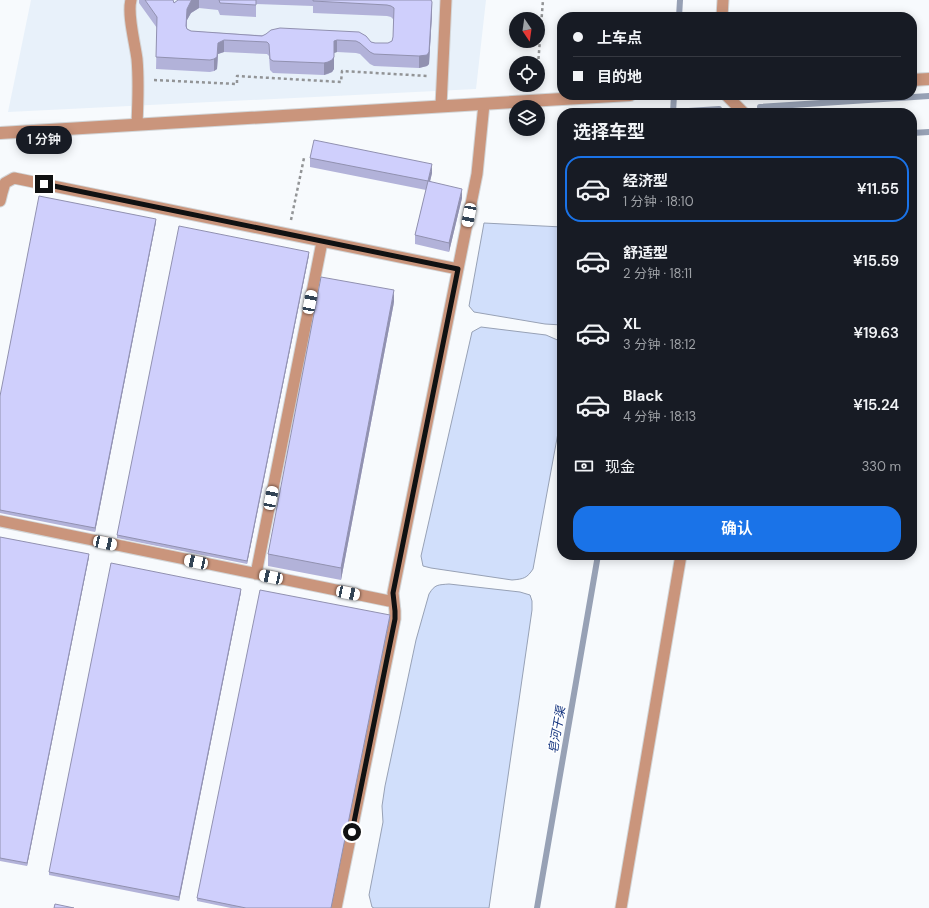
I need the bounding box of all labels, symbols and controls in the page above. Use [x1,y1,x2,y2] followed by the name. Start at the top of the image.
[509,12,545,48] north arrow
[509,12,545,136] map controls
[597,28,642,48] text: 上车点
[509,56,545,92] button: locate
[597,67,642,87] text: 目的地
[509,100,545,136] button: layers
[573,120,645,144] text: 选择车型
[16,126,72,154] callout: 1 分钟
[27,131,61,148] text: 1 分钟
[575,171,611,207] icon: car
[623,171,668,191] text: 经济型
[35,175,53,193] route end
[857,179,899,199] text: ¥11.55
[623,193,694,210] text: 1 分钟 · 18:10
[461,202,477,228] car
[575,243,611,279] icon: car
[623,243,668,263] text: 舒适型
[853,251,899,271] text: ¥15.59
[623,265,692,282] text: 2 分钟 · 18:11
[302,289,318,315] car
[623,314,641,334] text: XL
[575,315,611,351] icon: car
[854,323,899,343] text: ¥19.63
[623,336,696,353] text: 3 分钟 · 18:12
[623,386,663,406] text: Black
[575,387,611,423] icon: car
[853,395,899,415] text: ¥15.24
[623,408,696,425] text: 4 分钟 · 18:13
[573,455,595,477] icon: cash
[605,457,635,477] text: 现金
[862,458,901,475] text: 330 m
[263,485,279,511] car
[573,506,901,552] button: 确认
[92,535,118,551] car
[183,554,209,570] car
[258,569,284,585] car
[335,585,361,601] car
[545,703,569,755] water label: 皂河干渠
[343,823,361,841] route start

